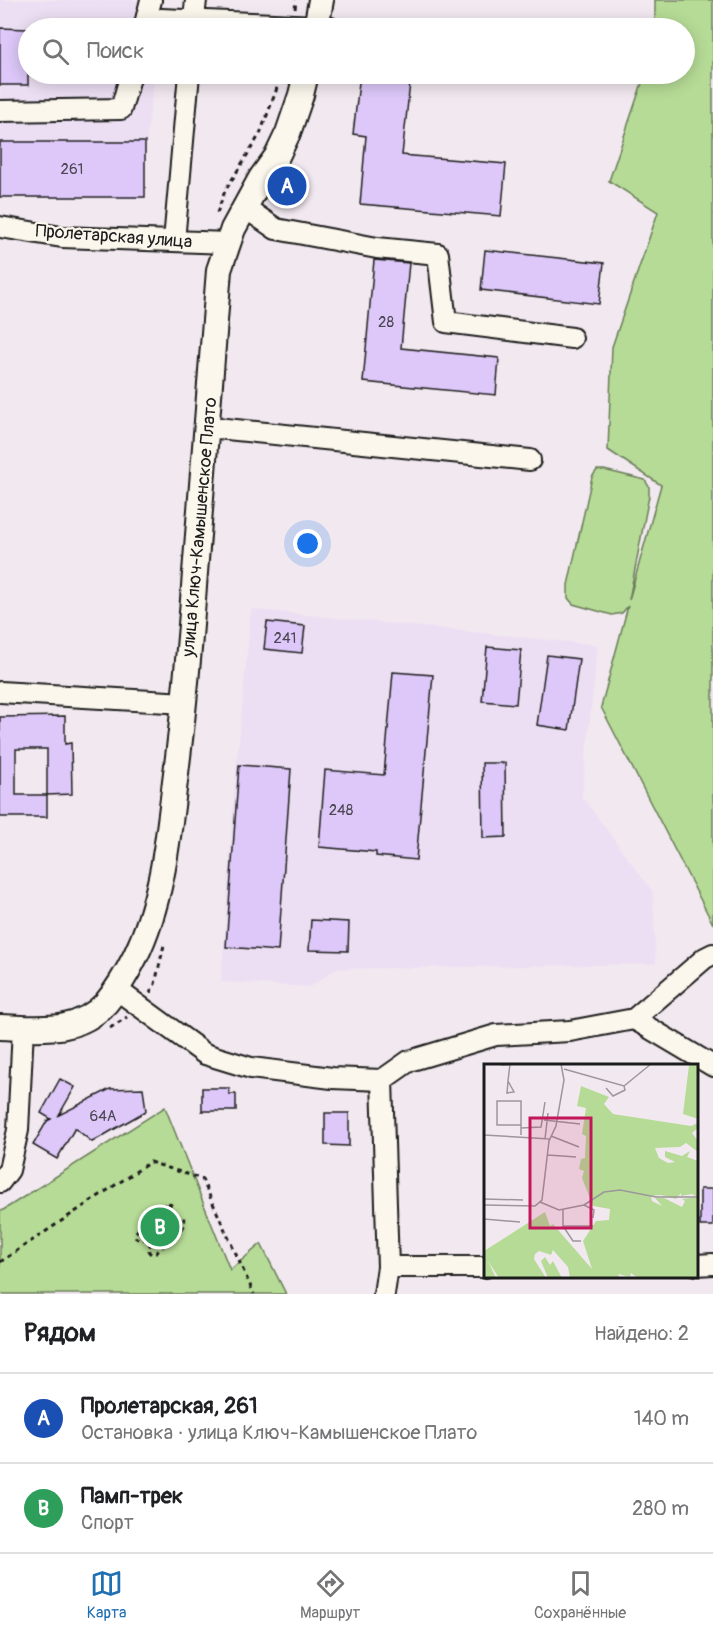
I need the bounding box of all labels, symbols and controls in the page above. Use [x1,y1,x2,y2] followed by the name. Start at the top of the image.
[18,18,695,84] search box
[39,35,72,68] icon: search
[87,37,144,65] text: Поиск
[61,160,83,179] house number: 261
[268,164,306,208] pin: A
[35,220,193,253] street label: Пролетарская улица
[378,313,394,332] house number: 28
[177,396,222,659] street label: улица Ключ-Камышенское Плато
[293,529,322,558] your location
[274,629,296,648] house number: 241
[329,801,354,820] house number: 248
[484,1064,698,1279] inset map
[89,1107,117,1126] house number: 64А
[140,1204,180,1250] pin: B
[24,1317,96,1349] text: Рядом
[594,1321,689,1346] text: Найдено: 2
[81,1392,258,1420] text: Пролетарская, 261
[37,1406,50,1431] text: A
[634,1406,689,1431] text: 140 m
[81,1420,477,1445] text: Остановка · улица Ключ-Камышенское Плато
[81,1482,183,1510] text: Памп-трек
[38,1496,49,1521] text: B
[632,1496,689,1521] text: 280 m
[81,1510,134,1535] text: Спорт
[87,1567,126,1623] tab: Карта
[300,1567,360,1623] tab: Маршрут
[534,1567,626,1623] tab: Сохранённые

